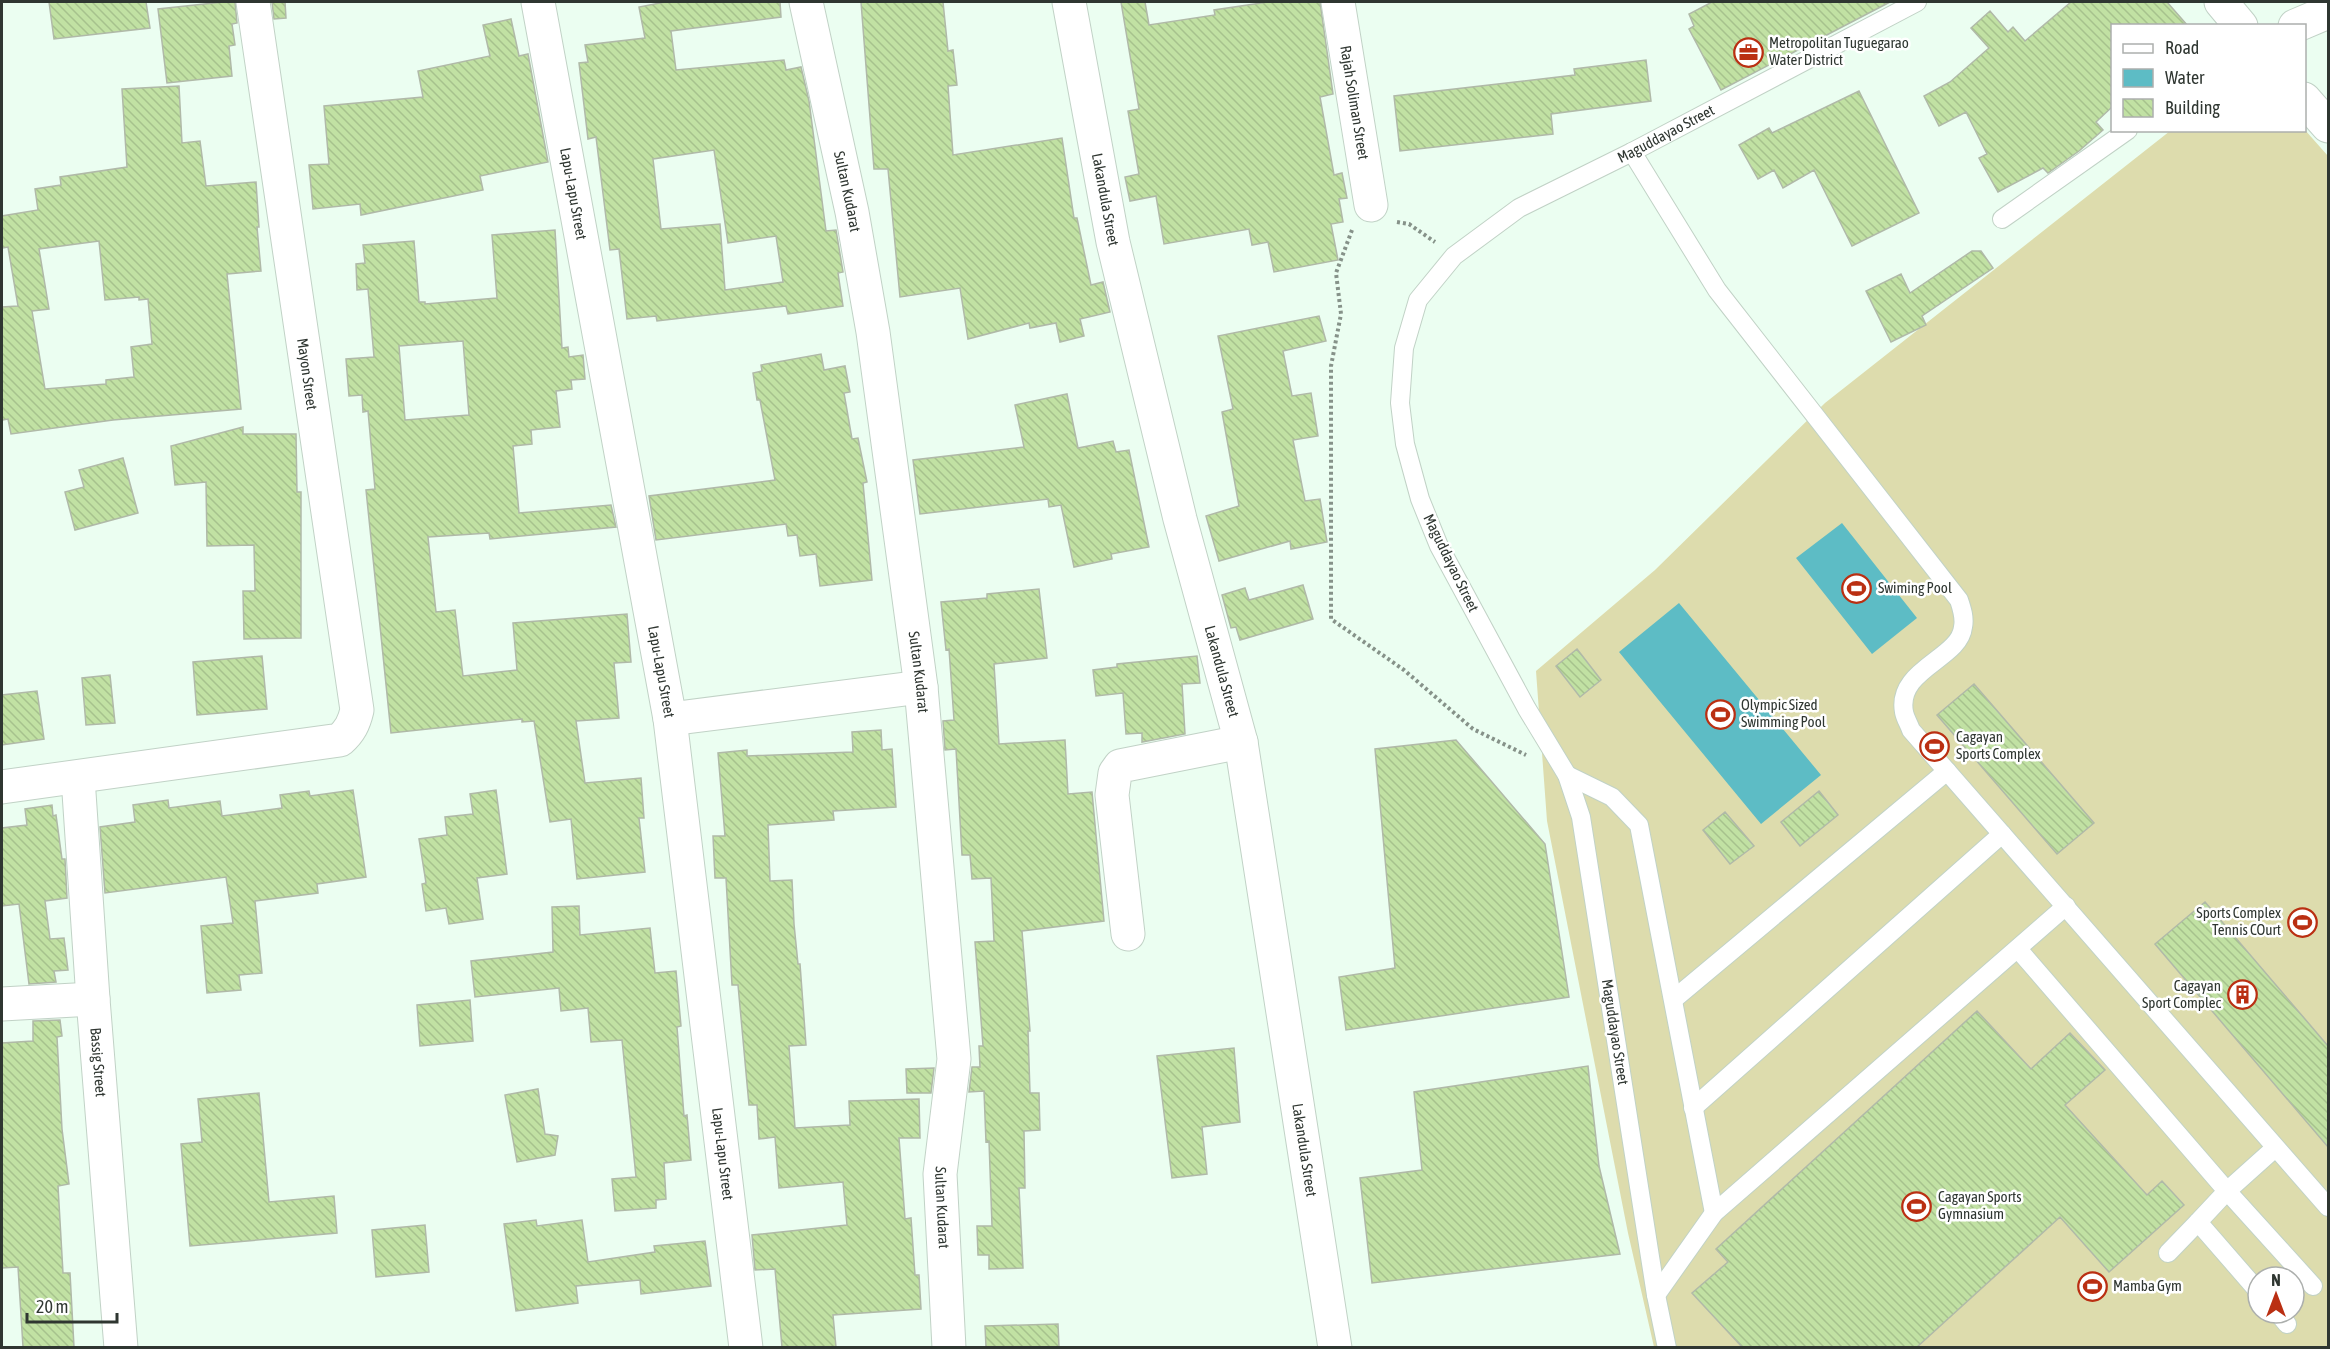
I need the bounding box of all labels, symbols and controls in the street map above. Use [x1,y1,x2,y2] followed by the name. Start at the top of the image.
[2111,24,2306,132] legend
[1769,34,1909,68] place label: Metropolitan Tuguegarao Water District
[1732,36,1764,68] office icon: Metropolitan Tuguegarao Water District
[2165,37,2199,58] text: Road
[1337,44,1372,161] street label: Rajah Soliman Street
[2165,67,2205,88] text: Water
[2165,97,2220,118] text: Building
[1614,101,1717,166] street label: Maguddayao Street
[557,146,591,241] street label: Lapu-Lapu Street
[831,149,864,233] street label: Sultan Kudarat
[1089,152,1123,248] street label: Lakandula Street
[294,337,321,411] street label: Mayon Street
[1420,511,1483,615] street label: Maguddayao Street
[1841,572,1873,604] sports icon: Swiming Pool
[1878,579,1952,596] place label: Swiming Pool
[645,624,679,719] street label: Lapu-Lapu Street
[1202,624,1243,719] street label: Lakandula Street
[906,630,932,714] street label: Sultan Kudarat
[1741,696,1826,730] place label: Olympic Sized Swimming Pool
[1704,698,1736,730] sports icon: Olympic Sized Swimming Pool
[1956,728,2041,762] place label: Cagayan Sports Complex
[1919,730,1951,762] sports icon: Cagayan Sports Complex
[2196,904,2281,938] place label: Sports Complex Tennis COurt
[2286,906,2318,938] sports icon: Sports Complex Tennis COurt
[2142,977,2221,1011] place label: Cagayan Sport Complec
[1599,978,1632,1086] street label: Maguddayao Street
[2226,979,2258,1011] building icon: Cagayan Sport Complec
[87,1027,110,1098] street label: Bassig Street
[1289,1102,1320,1198] street label: Lakandula Street
[709,1106,737,1201] street label: Lapu-Lapu Street
[932,1166,953,1249] street label: Sultan Kudarat
[1938,1188,2022,1222] place label: Cagayan Sports Gymnasium
[1901,1190,1933,1222] sports icon: Cagayan Sports Gymnasium
[2246,1265,2306,1325] north arrow
[2076,1270,2108,1302] sports icon: Mamba Gym
[2271,1271,2281,1289] text: N
[2113,1277,2182,1294] place label: Mamba Gym
[27,1286,117,1324] scale bar
[36,1296,68,1317] text: 20 m

